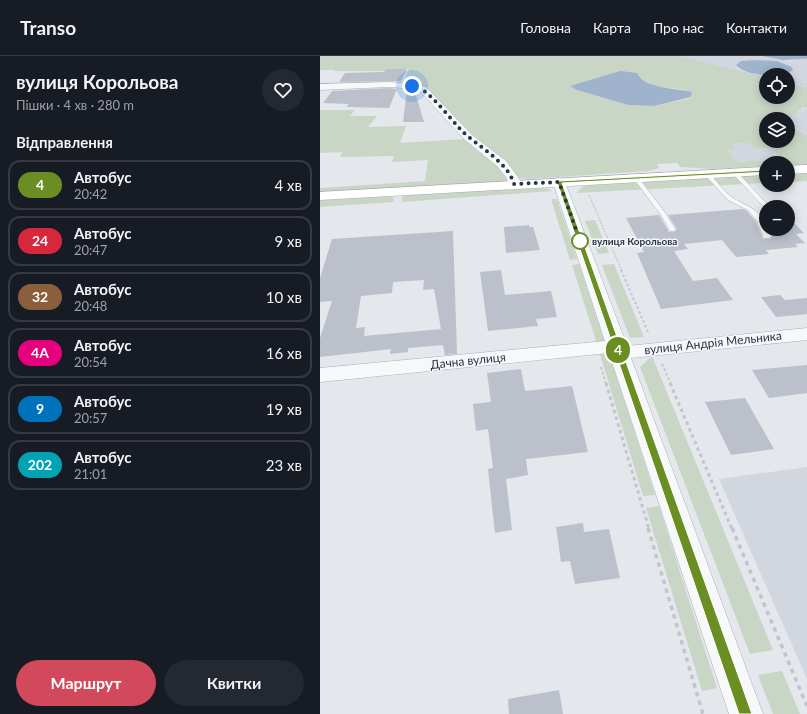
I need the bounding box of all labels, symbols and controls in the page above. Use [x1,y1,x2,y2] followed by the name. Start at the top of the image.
[20,16,76,39] text: Transo
[520,19,571,36] text: Головна
[593,19,631,36] text: Карта
[653,19,704,36] text: Про нас
[726,19,787,36] text: Контакти
[759,68,795,236] map controls
[759,68,795,104] button: locate
[262,69,304,111] button: heart
[16,70,178,93] text: вулиця Корольова
[402,76,422,96] your location
[16,97,134,113] text: Пішки · 4 хв · 280 m
[759,112,795,148] button: layers
[16,133,113,151] text: Відправлення
[759,156,795,192] button: +
[74,168,131,186] text: Автобус
[36,176,44,193] text: 4
[275,176,302,194] text: 4 хв
[74,186,107,202] text: 20:42
[759,200,795,236] button: −
[74,224,131,242] text: Автобус
[32,232,48,249] text: 24
[275,232,302,250] text: 9 хв
[571,232,589,250] marker: вулиця Корольова
[592,235,677,247] place label: вулиця Корольова
[74,242,107,258] text: 20:47
[74,280,131,298] text: Автобус
[32,288,48,305] text: 32
[266,288,302,306] text: 10 хв
[74,298,107,314] text: 20:48
[643,328,783,357] street label: вулиця Андрія Мельника
[74,336,131,354] text: Автобус
[605,337,631,363] line badge: 4
[614,341,622,358] text: 4
[31,344,49,361] text: 4А
[266,344,302,362] text: 16 хв
[429,349,507,372] street label: Дачна вулиця
[74,354,107,370] text: 20:54
[74,392,131,410] text: Автобус
[36,400,44,417] text: 9
[266,400,302,418] text: 19 хв
[74,410,107,426] text: 20:57
[74,448,131,466] text: Автобус
[28,456,52,473] text: 202
[266,456,302,474] text: 23 хв
[74,466,107,482] text: 21:01
[16,660,156,706] button: Маршрут
[164,660,304,706] button: Квитки

